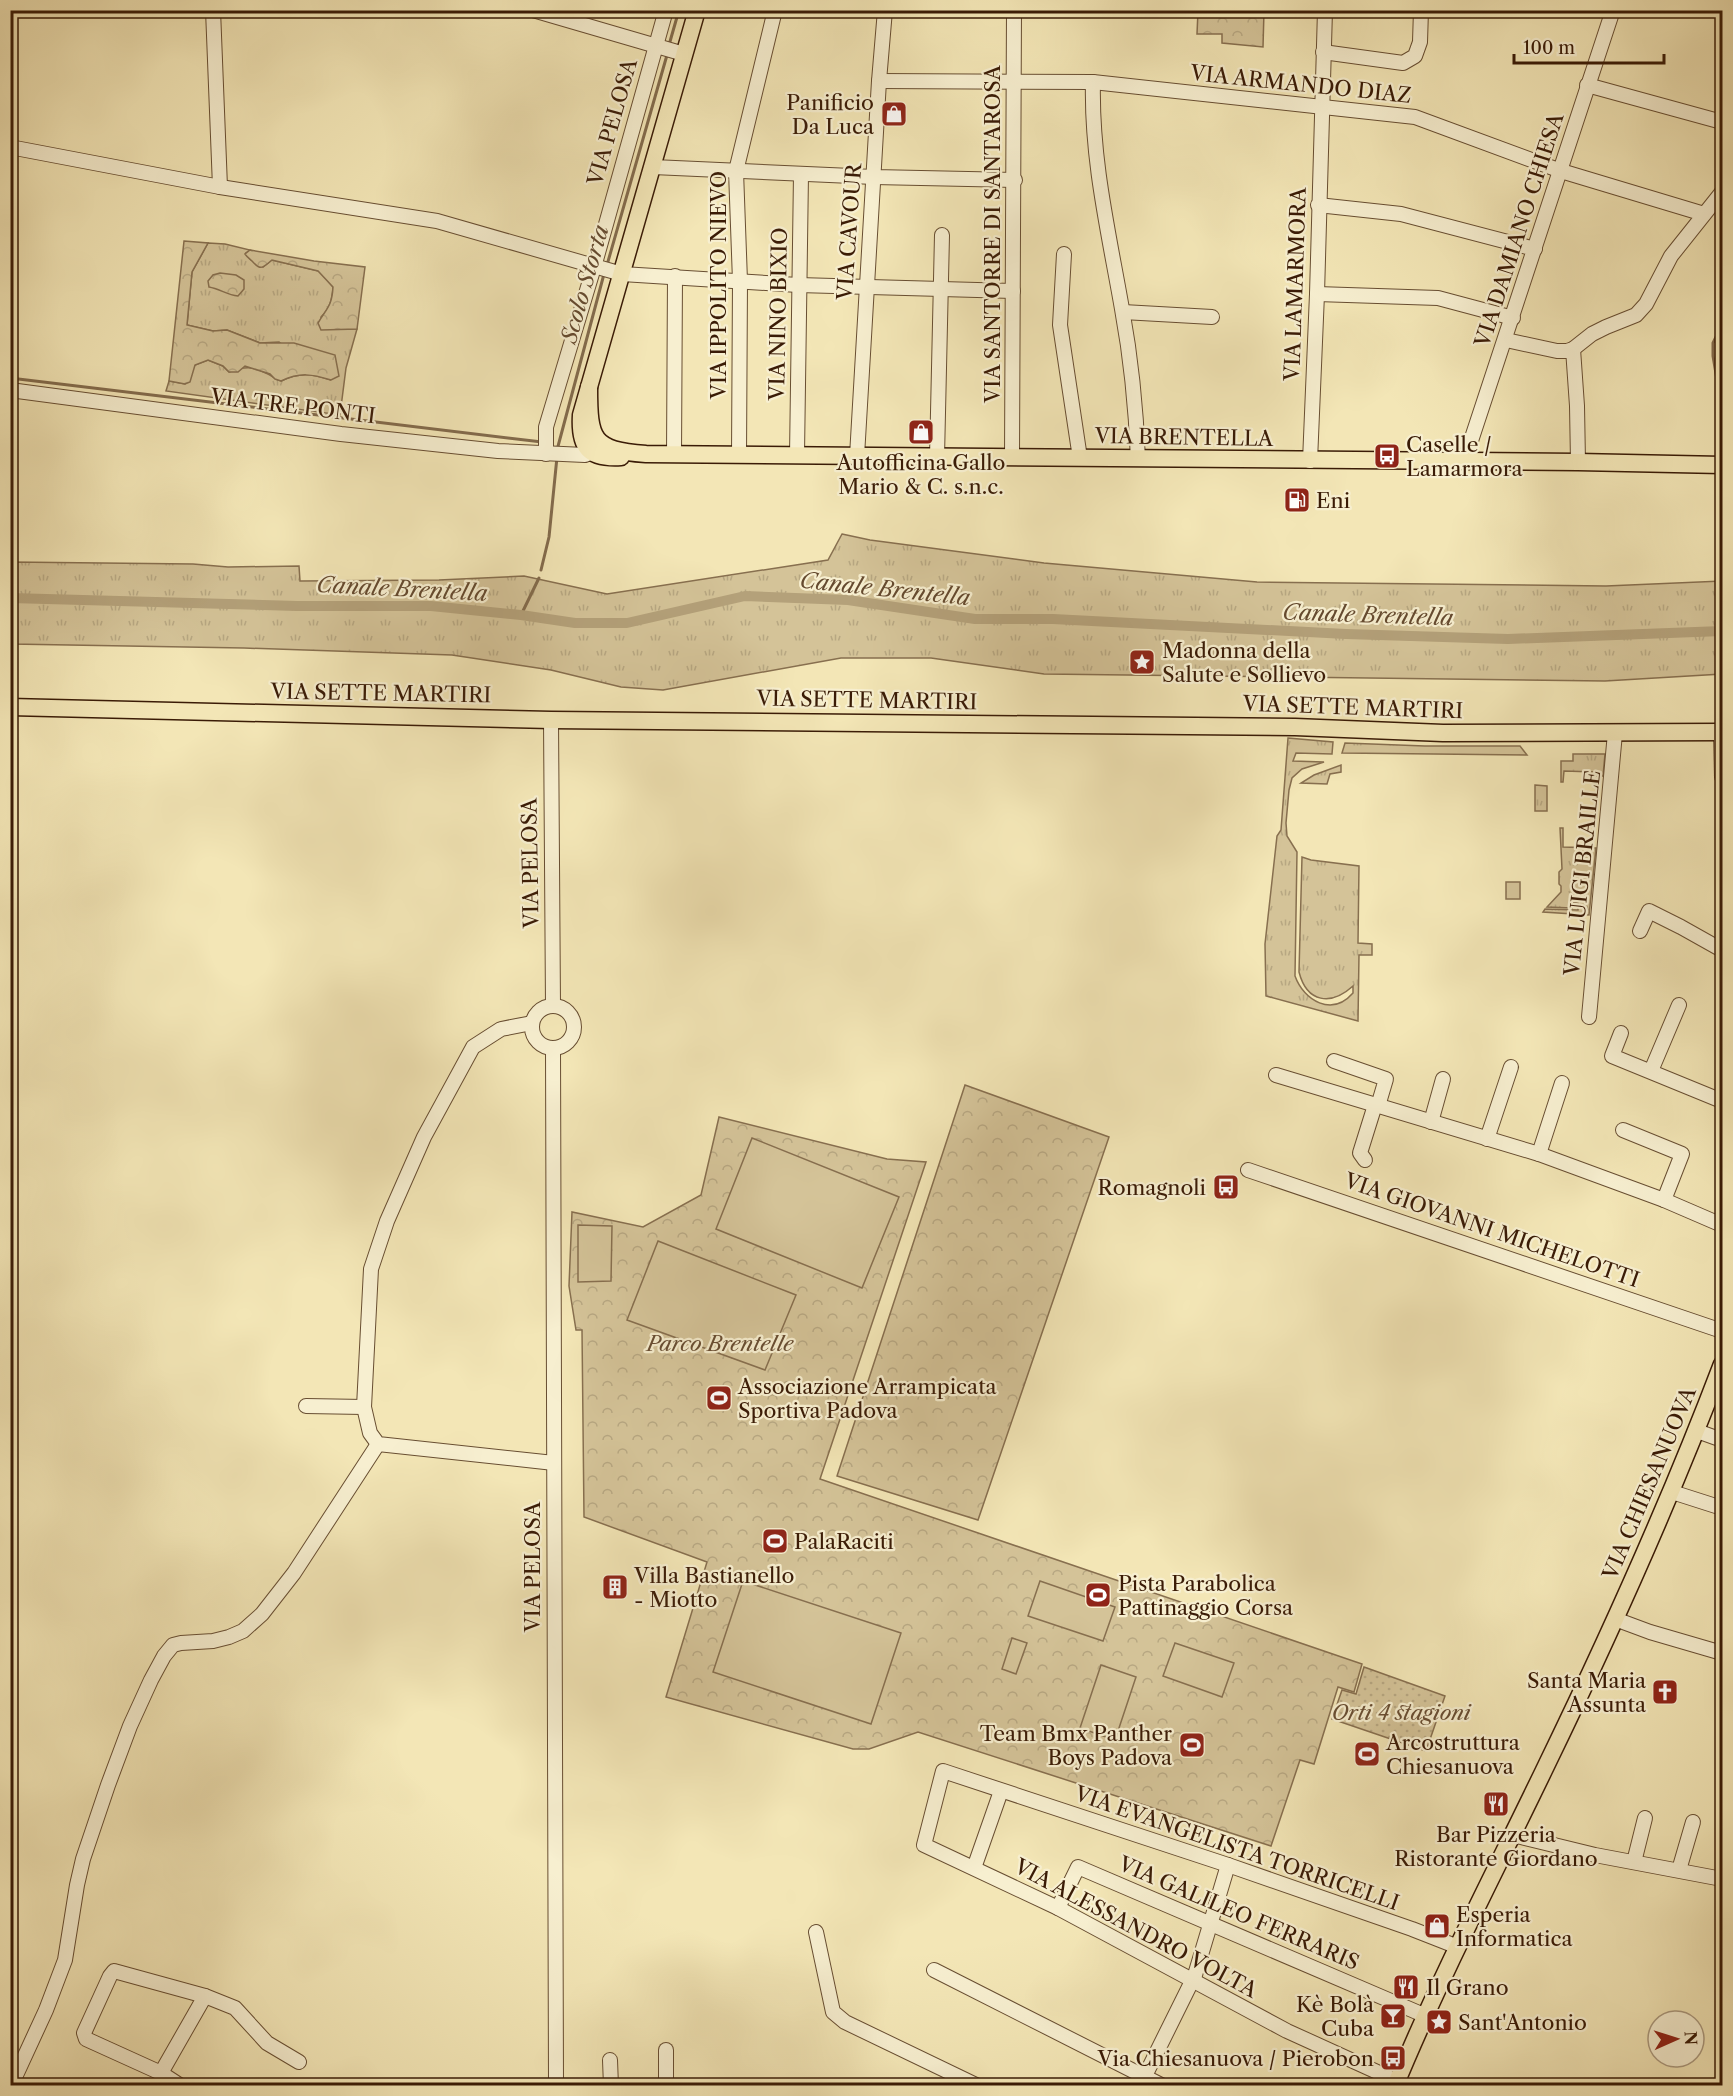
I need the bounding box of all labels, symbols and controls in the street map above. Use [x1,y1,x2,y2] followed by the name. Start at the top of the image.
[1514,27,1664,65] scale bar
[1523,37,1575,59] text: 100 m
[582,55,642,189] street label: VIA PELOSA
[1188,60,1413,108] street label: VIA ARMANDO DIAZ
[980,65,1005,404] street label: VIA SANTORRE DI SANTAROSA
[786,90,875,139] place label: Panificio Da Luca
[879,99,909,129] shop icon: Panificio Da Luca
[1469,109,1569,351] street label: VIA DAMIANO CHIESA
[832,161,866,302] street label: VIA CAVOUR
[706,171,731,400] street label: VIA IPPOLITO NIEVO
[1279,186,1311,382] street label: VIA LAMARMORA
[555,222,615,348] water label: Scolo Storta
[764,227,792,402] street label: VIA NINO BIXIO
[208,383,377,429] street label: VIA TRE PONTI
[906,417,936,447] shop icon: Autofficina Gallo Mario & C. s.n.c.
[1094,423,1274,451] street label: VIA BRENTELLA
[1406,432,1523,481] place label: Caselle / Lamarmora
[1372,441,1402,471] bus stop icon: Caselle / Lamarmora
[836,450,1005,499] place label: Autofficina Gallo Mario & C. s.n.c.
[1282,485,1312,515] fuel station icon: Eni
[1316,488,1350,513] place label: Eni
[799,567,971,611] water label: Canale Brentella
[316,571,488,607] water label: Canale Brentella
[1282,599,1454,631] water label: Canale Brentella
[1162,638,1326,687] place label: Madonna della Salute e Sollievo
[1127,647,1157,677] place icon: Madonna della Salute e Sollievo
[269,679,492,707] street label: VIA SETTE MARTIRI
[755,686,978,714] street label: VIA SETTE MARTIRI
[1241,691,1464,723] street label: VIA SETTE MARTIRI
[1559,769,1605,978] street label: VIA LUIGI BRAILLE
[516,797,544,930] street label: VIA PELOSA
[1340,1167,1643,1292] street label: VIA GIOVANNI MICHELOTTI
[1211,1172,1241,1202] bus stop icon: Romagnoli
[1098,1175,1206,1200] place label: Romagnoli
[645,1331,794,1356] park label: Parco Brentelle
[737,1374,998,1423] place label: Associazione Arrampicata Sportiva Padova
[1597,1382,1701,1584] street label: VIA CHIESANUOVA
[704,1383,734,1413] sports icon: Associazione Arrampicata Sportiva Padova
[520,1501,545,1633] street label: VIA PELOSA
[760,1526,790,1556] sports icon: PalaRaciti
[794,1529,894,1554] place label: PalaRaciti
[633,1563,794,1612] place label: Villa Bastianello - Miotto
[1118,1571,1294,1620] place label: Pista Parabolica Pattinaggio Corsa
[600,1572,630,1602] building icon: Villa Bastianello - Miotto
[1083,1580,1113,1610] sports icon: Pista Parabolica Pattinaggio Corsa
[1527,1668,1647,1717] place label: Santa Maria Assunta
[1650,1677,1680,1707] church icon: Santa Maria Assunta
[1331,1700,1472,1725] park label: Orti 4 stagioni
[980,1721,1173,1770] place label: Team Bmx Panther Boys Padova
[1177,1730,1207,1760] sports icon: Team Bmx Panther Boys Padova
[1385,1730,1521,1779] place label: Arcostruttura Chiesanuova
[1352,1739,1382,1769] sports icon: Arcostruttura Chiesanuova
[1071,1780,1402,1915] street label: VIA EVANGELISTA TORRICELLI
[1481,1789,1511,1819] restaurant icon: Bar Pizzeria Ristorante Giordano
[1394,1822,1598,1871] place label: Bar Pizzeria Ristorante Giordano
[1114,1851,1363,1975] street label: VIA GALILEO FERRARIS
[1009,1853,1262,2003] street label: VIA ALESSANDRO VOLTA
[1456,1902,1573,1951] place label: Esperia Informatica
[1422,1911,1452,1941] shop icon: Esperia Informatica
[1391,1972,1421,2002] restaurant icon: Il Grano
[1426,1975,1509,2000] place label: Il Grano
[1296,1992,1375,2041] place label: Kè Bolà Cuba
[1378,2001,1408,2031] bar icon: Kè Bolà Cuba
[1424,2007,1454,2037] place icon: Sant'Antonio
[1646,2009,1706,2069] north arrow
[1458,2010,1587,2035] place label: Sant'Antonio
[1681,2031,1701,2046] text: N
[1378,2043,1408,2073] bus stop icon: Via Chiesanuova / Pierobon
[1096,2046,1374,2071] place label: Via Chiesanuova / Pierobon

